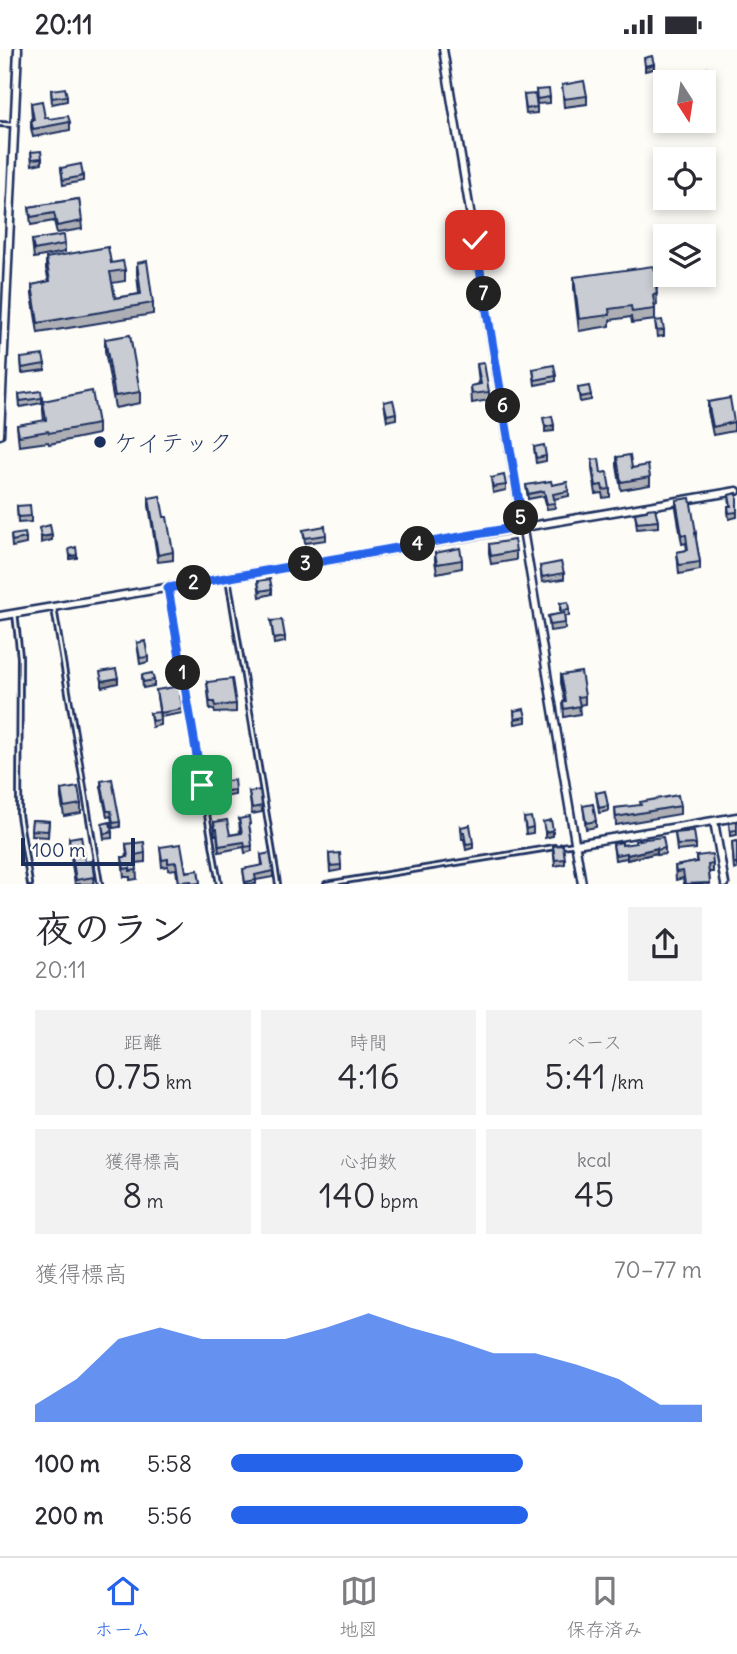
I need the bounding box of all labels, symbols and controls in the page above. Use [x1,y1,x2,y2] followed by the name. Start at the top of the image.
[35,8,93,41] text: 20:11
[653,70,716,133] north arrow
[653,70,716,287] map controls
[653,147,716,210] button: locate
[445,210,505,270] pin
[456,221,494,259] icon: check
[653,224,716,287] button: layers
[466,277,502,311] pin: 7
[479,281,488,305] text: 7
[486,389,520,423] pin: 6
[497,393,508,417] text: 6
[114,427,233,457] place label: ケイテック
[92,434,108,450] marker: ケイテック
[504,501,538,535] pin: 5
[515,505,526,529] text: 5
[400,526,436,561] pin: 4
[412,531,423,555] text: 4
[288,547,324,581] pin: 3
[300,551,311,575] text: 3
[176,565,212,601] pin: 2
[188,570,199,594] text: 2
[166,655,200,691] pin: 1
[179,660,186,684] text: 1
[172,755,232,815] pin
[183,766,221,804] icon: arrive
[21,835,135,867] scale bar
[32,838,86,862] text: 100 m
[35,905,187,952] text: 夜のラン
[628,907,702,981] button: share
[35,955,86,984] text: 20:11
[124,1030,162,1054] text: 距離
[349,1030,388,1054] text: 時間
[566,1030,622,1054] text: ペース
[94,1054,161,1098] text: 0.75
[337,1054,400,1098] text: 4:16
[544,1054,606,1098] text: 5:41
[161,1070,192,1094] text: km
[606,1070,644,1094] text: /km
[577,1148,611,1172] text: kcal
[105,1149,181,1173] text: 獲得標高
[340,1149,397,1173] text: 心拍数
[574,1172,614,1216] text: 45
[122,1173,142,1217] text: 8
[319,1173,376,1217] text: 140
[142,1189,164,1213] text: m
[376,1189,418,1213] text: bpm
[614,1255,702,1284] text: 70–77 m
[35,1259,127,1288] text: 獲得標高
[35,1449,100,1478] text: 100 m
[147,1449,192,1478] text: 5:58
[35,1501,104,1530] text: 200 m
[147,1501,192,1530] text: 5:56
[94,1572,151,1641] tab: ホーム
[340,1572,378,1641] tab: 地図
[567,1572,643,1641] tab: 保存済み

